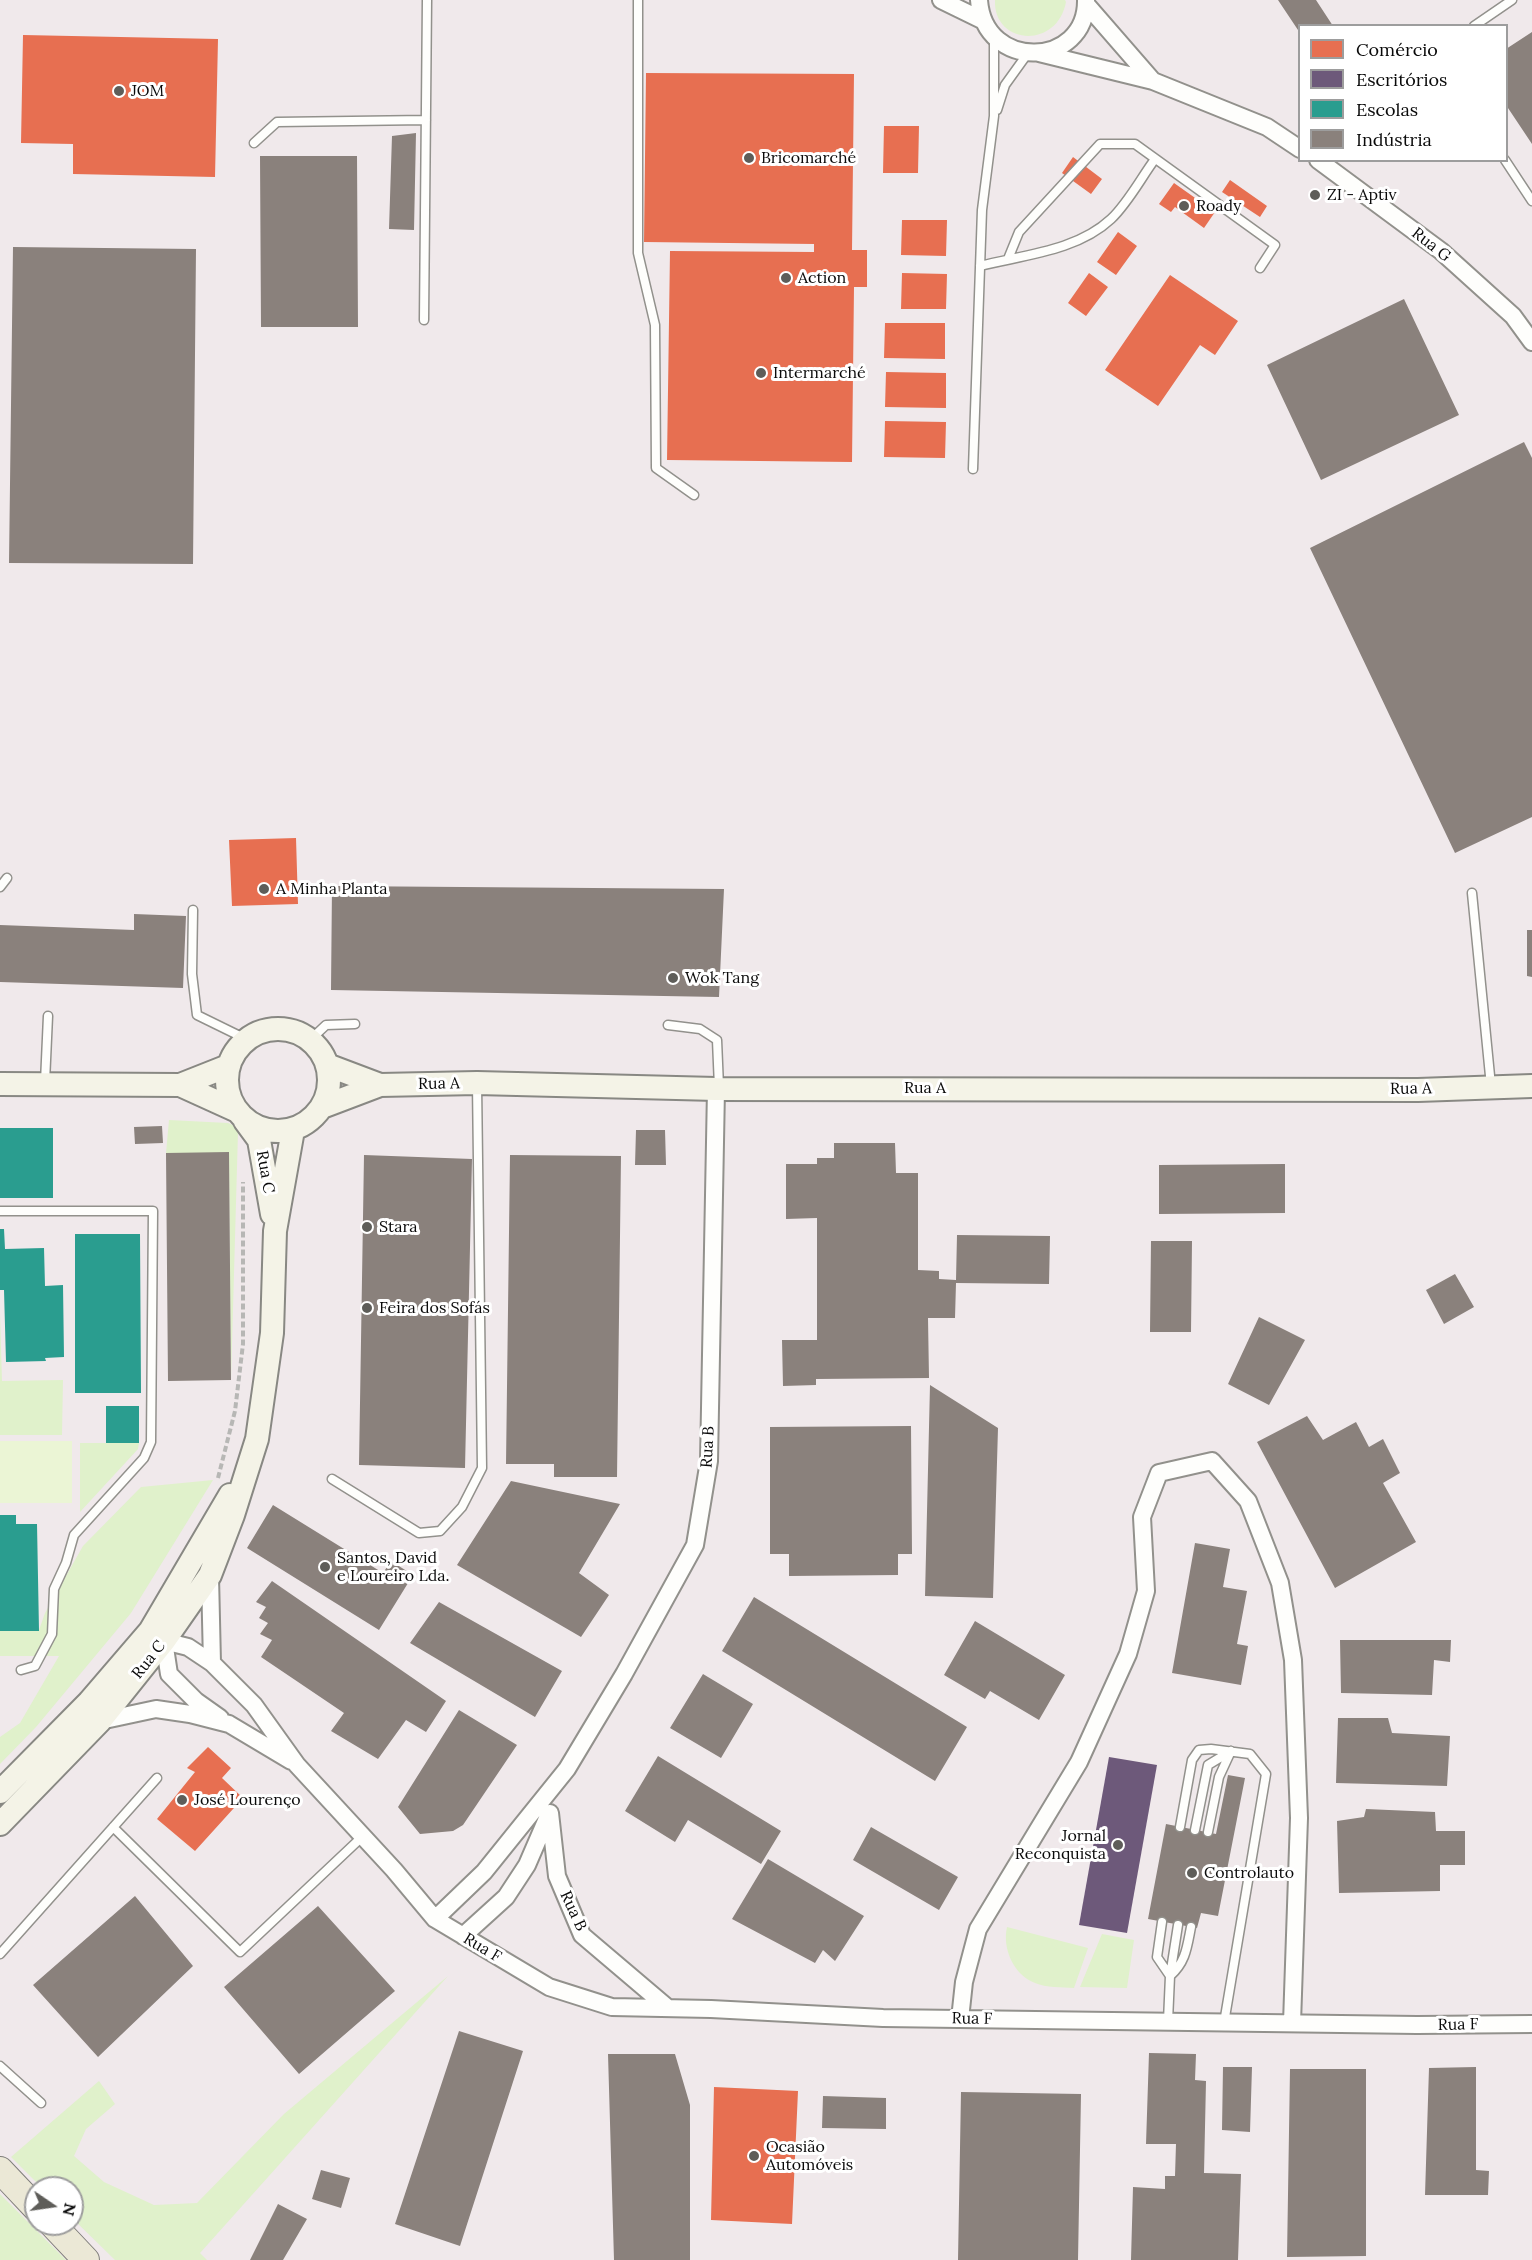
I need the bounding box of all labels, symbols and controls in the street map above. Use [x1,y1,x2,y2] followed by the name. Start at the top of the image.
[1298,24,1508,162] legend
[1356,38,1438,61] text: Comércio
[1356,68,1447,91] text: Escritórios
[131,81,164,101] place label: JOM
[112,84,126,98] marker: JOM
[1356,98,1418,121] text: Escolas
[1356,128,1432,151] text: Indústria
[761,148,856,168] place label: Bricomarché
[742,151,756,165] marker: Bricomarché
[1327,185,1397,205] place label: ZI - Aptiv
[1308,188,1322,202] marker: ZI - Aptiv
[1196,196,1241,216] place label: Roady
[1177,199,1191,213] marker: Roady
[1408,224,1454,266] street label: Rua G
[798,268,846,288] place label: Action
[779,271,793,285] marker: Action
[773,363,866,383] place label: Intermarché
[754,366,768,380] marker: Intermarché
[276,879,387,899] place label: A Minha Planta
[257,882,271,896] marker: A Minha Planta
[685,968,759,988] place label: Wok Tang
[666,971,680,985] marker: Wok Tang
[418,1074,460,1094] street label: Rua A
[904,1078,946,1098] street label: Rua A
[1390,1079,1432,1099] street label: Rua A
[252,1149,278,1195] street label: Rua C
[379,1217,418,1237] place label: Stara
[360,1220,374,1234] marker: Stara
[379,1298,490,1318] place label: Feira dos Sofás
[360,1301,374,1315] marker: Feira dos Sofás
[697,1426,719,1468] street label: Rua B
[337,1548,449,1586] place label: Santos, David e Loureiro Lda.
[318,1560,332,1574] marker: Santos, David e Loureiro Lda.
[128,1637,170,1683] street label: Rua C
[194,1790,301,1810] place label: José Lourenço
[175,1793,189,1807] marker: José Lourenço
[1015,1826,1106,1864] place label: Jornal Reconquista
[1111,1838,1125,1852] marker: Jornal Reconquista
[1204,1863,1294,1883] place label: Controlauto
[1185,1866,1199,1880] marker: Controlauto
[555,1888,591,1934] street label: Rua B
[460,1929,504,1967] street label: Rua F
[951,2009,993,2029] street label: Rua F
[1437,2015,1479,2035] street label: Rua F
[766,2137,853,2175] place label: Ocasião Automóveis
[747,2149,761,2163] marker: Ocasião Automóveis
[24,2176,84,2236] north arrow
[58,2201,81,2218] text: N

